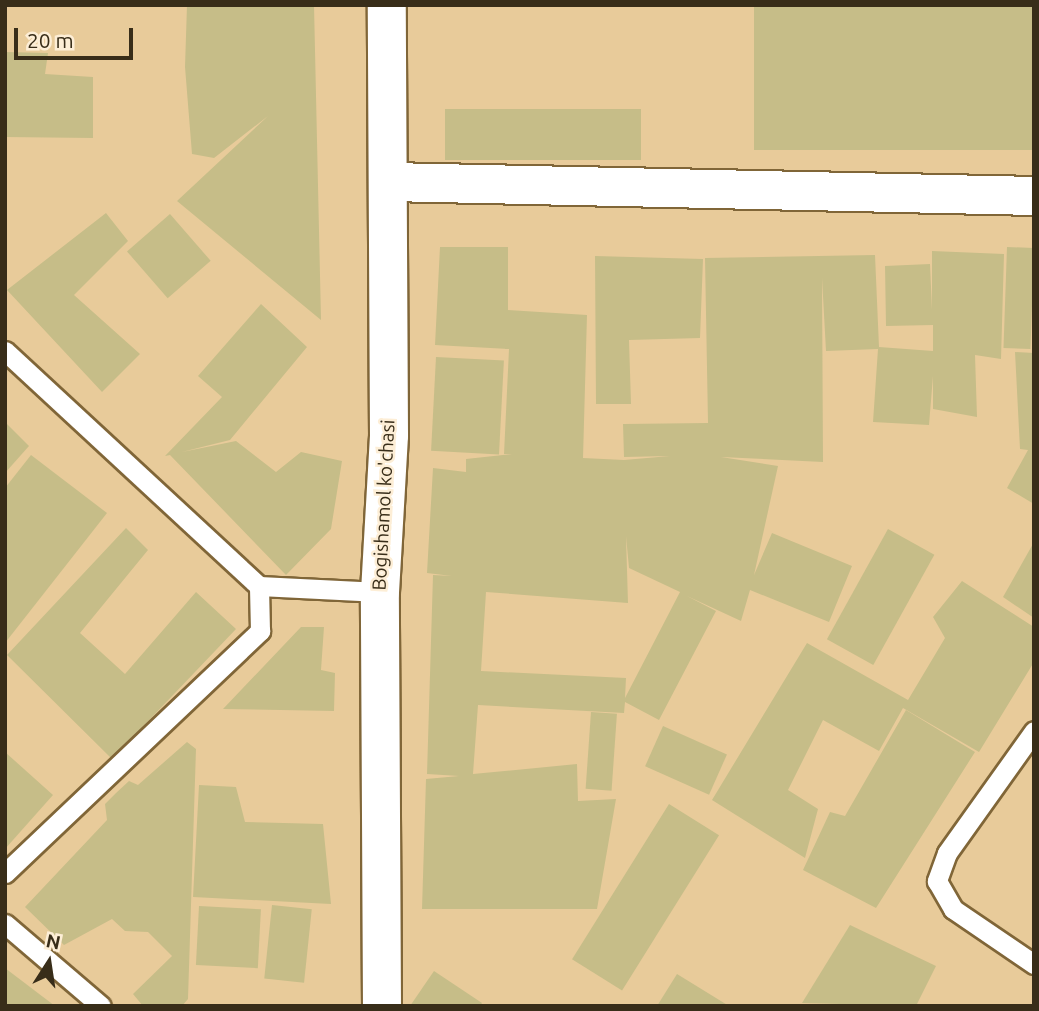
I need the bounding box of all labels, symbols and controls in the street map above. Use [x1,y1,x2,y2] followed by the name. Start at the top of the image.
[18,14,136,58] scale bar
[27,28,74,52] text: 20 m
[368,419,400,591] street label: Bogishamol ko'chasi
[14,927,84,997] north arrow
[44,929,63,954] text: N

